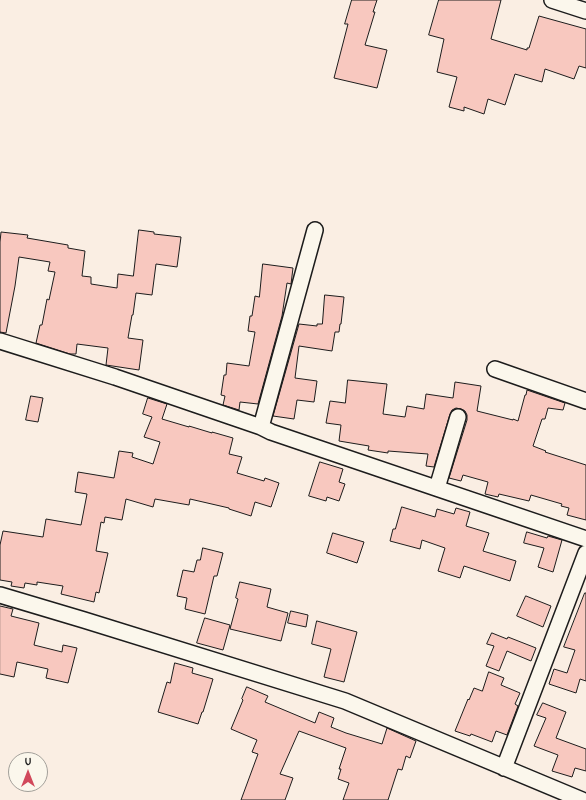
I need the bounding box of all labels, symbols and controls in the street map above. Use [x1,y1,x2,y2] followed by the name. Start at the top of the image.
[8,752,48,792] north arrow
[25,754,31,768] text: U

